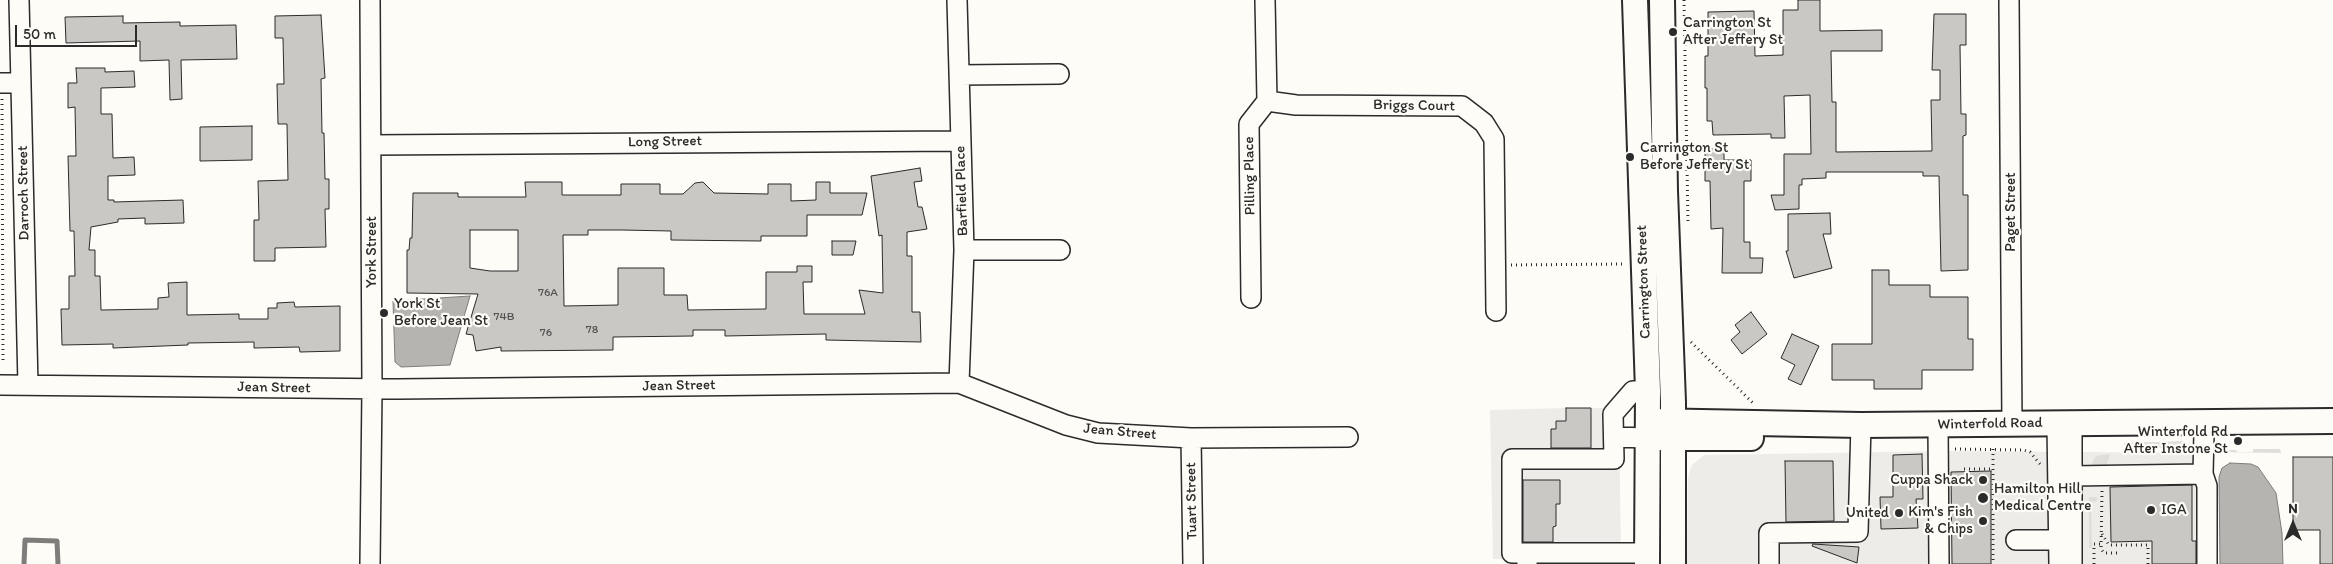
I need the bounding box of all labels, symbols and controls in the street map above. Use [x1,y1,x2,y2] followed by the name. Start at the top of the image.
[1683,14,1783,49] place label: Carrington St After Jeffery St
[18,15,140,47] scale bar
[23,25,56,43] text: 50 m
[1667,26,1679,38] marker: Carrington St After Jeffery St
[1373,96,1455,116] street label: Briggs Court
[628,132,702,152] street label: Long Street
[1240,136,1260,216] street label: Pilling Place
[1640,139,1749,174] place label: Carrington St Before Jeffery St
[14,145,34,241] street label: Darroch Street
[951,145,973,237] street label: Barfield Place
[1624,151,1636,163] marker: Carrington St Before Jeffery St
[2002,172,2020,252] street label: Paget Street
[363,216,381,288] street label: York Street
[1633,225,1655,339] street label: Carrington Street
[538,286,558,300] house number: 76A
[394,295,488,330] place label: York St Before Jean St
[378,307,390,319] marker: York St Before Jean St
[494,310,514,324] house number: 74B
[586,323,598,337] house number: 78
[540,326,552,340] house number: 76
[642,376,716,396] street label: Jean Street
[237,378,311,398] street label: Jean Street
[1937,414,2043,434] street label: Winterfold Road
[1083,420,1157,444] street label: Jean Street
[2124,423,2228,458] place label: Winterfold Rd After Instone St
[2232,435,2244,447] marker: Winterfold Rd After Instone St
[1182,462,1202,540] street label: Tuart Street
[1890,471,1973,489] place label: Cuppa Shack
[1977,474,1989,486] marker: Cuppa Shack
[1994,480,2091,515] place label: Hamilton Hill Medical Centre
[1976,491,1990,505] marker: Hamilton Hill Medical Centre
[2268,499,2318,549] north arrow
[2288,500,2298,517] text: N
[2161,501,2187,519] place label: IGA
[1908,503,1973,538] place label: Kim's Fish & Chips
[1846,504,1889,522] place label: United
[2145,504,2157,516] marker: IGA
[1893,507,1905,519] marker: United
[1977,515,1989,527] marker: Kim's Fish & Chips

